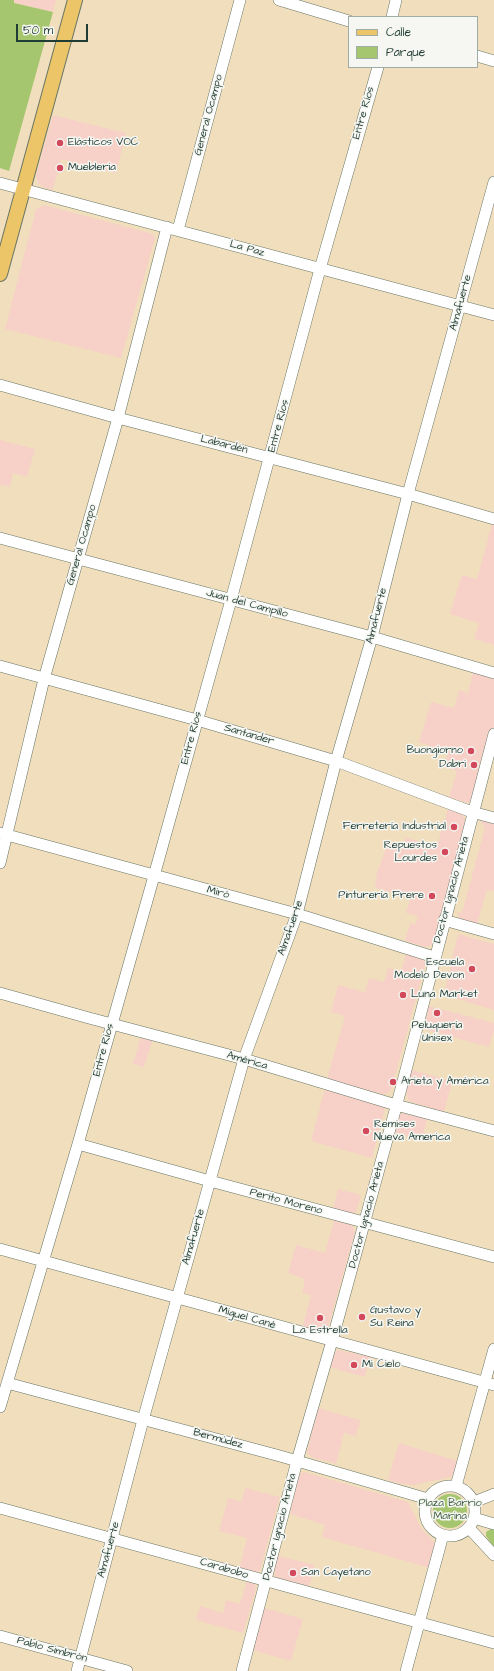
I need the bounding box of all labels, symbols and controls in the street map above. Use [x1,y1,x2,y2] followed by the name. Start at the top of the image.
[18,16,90,42] scale bar
[348,16,478,68] legend
[23,22,53,39] text: 50 m
[386,24,411,41] text: Calle
[386,44,425,61] text: Parque
[192,73,226,157] street label: General Ocampo
[350,85,378,141] street label: Entre Ríos
[68,136,139,150] place label: Elásticos VOC
[55,138,65,148] marker: Elásticos VOC
[68,161,116,175] place label: Muebleria
[55,163,65,173] marker: Muebleria
[228,238,266,260] street label: La Paz
[447,274,475,332] street label: Almafuerte
[266,398,292,454] street label: Entre Ríos
[199,433,249,457] street label: Labardén
[64,503,100,587] street label: General Ocampo
[205,587,289,621] street label: Juan del Campillo
[364,587,390,645] street label: Almafuerte
[179,710,205,766] street label: Entre Ríos
[222,722,276,748] street label: Santander
[407,744,463,758] place label: Buongiorno
[466,746,476,756] marker: Buongiorno
[439,758,466,772] place label: Dabri
[469,760,479,770] marker: Dabri
[343,820,446,834] place label: Ferretería Industrial
[449,822,459,832] marker: Ferretería Industrial
[431,835,473,945] street label: Doctor Ignacio Arieta
[384,839,437,865] place label: Repuestos Lourdes
[440,847,450,857] marker: Repuestos Lourdes
[205,884,231,902] street label: Miró
[338,889,424,903] place label: Pinturería Frere
[427,891,437,901] marker: Pinturería Frere
[275,899,307,957] street label: Almafuerte
[394,956,464,982] place label: Escuela Modelo Devon
[467,964,477,974] marker: Escuela Modelo Devon
[411,988,478,1002] place label: Luna Market
[398,990,408,1000] marker: Luna Market
[432,1008,442,1018] marker: Peluquería Unisex
[412,1019,462,1045] place label: Peluquería Unisex
[91,1022,117,1078] street label: Entre Ríos
[225,1049,269,1073] street label: América
[401,1075,488,1089] place label: Arieta y América
[388,1077,398,1087] marker: Arieta y América
[374,1118,450,1144] place label: Remises Nueva America
[361,1126,371,1136] marker: Remises Nueva America
[346,1160,388,1270] street label: Doctor Ignacio Arieta
[248,1186,324,1218] street label: Perito Moreno
[180,1208,208,1266] street label: Almafuerte
[217,1304,277,1332] street label: Miguel Cané
[370,1304,421,1330] place label: Gustavo y Su Reina
[357,1312,367,1322] marker: Gustavo y Su Reina
[315,1313,325,1323] marker: La Estrella
[292,1324,348,1338] place label: La Estrella
[362,1358,400,1372] place label: Mi Cielo
[349,1360,359,1370] marker: Mi Cielo
[192,1426,244,1452] street label: Bermúdez
[260,1472,300,1582] street label: Doctor Ignacio Arieta
[418,1497,482,1523] park label: Plaza Barrio Marina
[95,1521,123,1579] street label: Almafuerte
[198,1556,250,1582] street label: Carabobo
[301,1566,371,1580] place label: San Cayetano
[288,1568,298,1578] marker: San Cayetano
[15,1634,89,1666] street label: Pablo Simbrón

